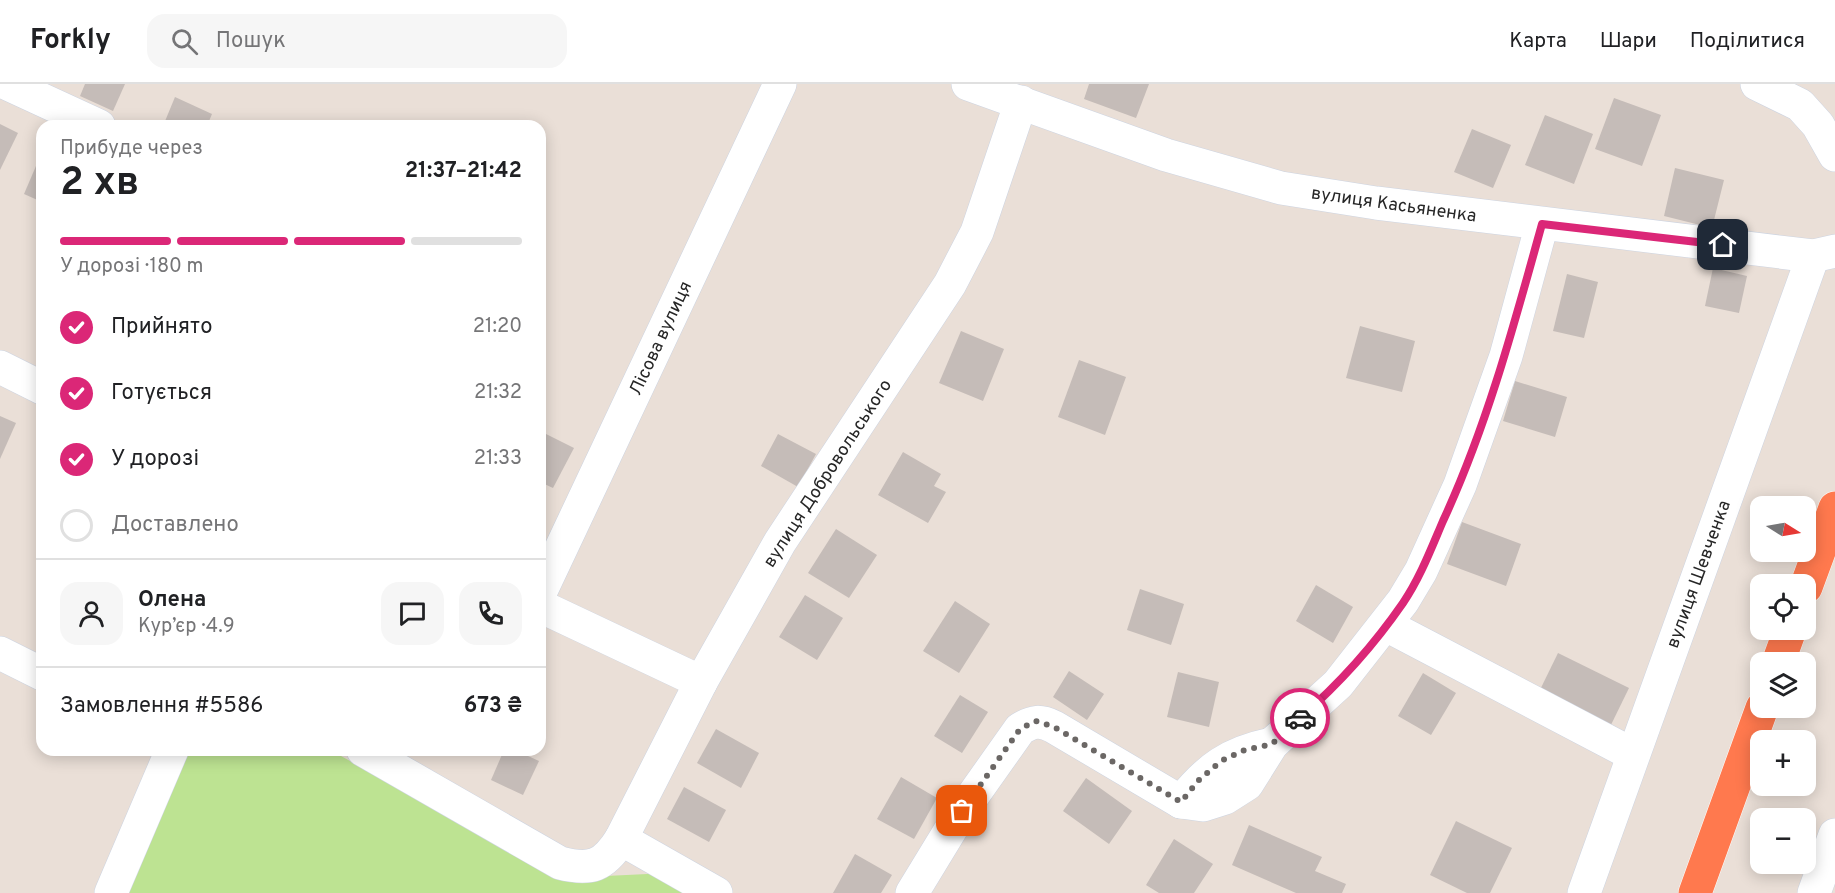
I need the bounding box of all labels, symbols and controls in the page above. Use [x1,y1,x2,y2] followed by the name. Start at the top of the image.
[147,14,567,68] search box
[30,23,111,59] text: Forkly
[168,25,201,58] icon: search
[216,28,286,55] text: Пошук
[1509,28,1567,55] text: Карта
[1600,28,1657,55] text: Шари
[1690,28,1805,55] text: Поділитися
[60,136,203,162] text: Прибуде через
[405,158,522,185] text: 21:37–21:42
[60,160,139,209] text: 2 хв
[1310,182,1478,228] street label: вулиця Касьяненка
[1697,219,1748,270] pin
[1706,228,1739,261] icon: home
[60,254,203,280] text: У дорозі · 180 m
[625,278,698,400] street label: Лісова вулиця
[60,311,93,344] icon: check
[111,314,212,341] text: Прийнято
[473,314,522,340] text: 21:20
[759,375,898,572] street label: вулиця Добровольського
[60,377,93,410] icon: check
[111,380,212,407] text: Готується
[474,380,522,406] text: 21:32
[60,443,93,476] icon: check
[111,446,199,473] text: У дорозі
[474,446,522,472] text: 21:33
[1750,496,1816,562] north arrow
[1750,496,1816,874] map controls
[1662,497,1737,652] street label: вулиця Шевченка
[111,512,239,539] text: Доставлено
[1750,574,1816,640] button: locate
[60,582,123,645] button: person
[381,582,444,645] button: chat
[459,582,522,645] button: phone
[138,587,206,614] text: Олена
[138,614,235,640] text: Кур’єр · 4.9
[1750,652,1816,718] button: layers
[1270,688,1330,748] courier
[60,693,264,720] text: Замовлення #5586
[464,693,522,720] text: 673 ₴
[1284,702,1317,735] icon: car
[1750,730,1816,796] button: +
[936,785,987,836] pin
[945,794,978,827] icon: bag
[1750,808,1816,874] button: −

